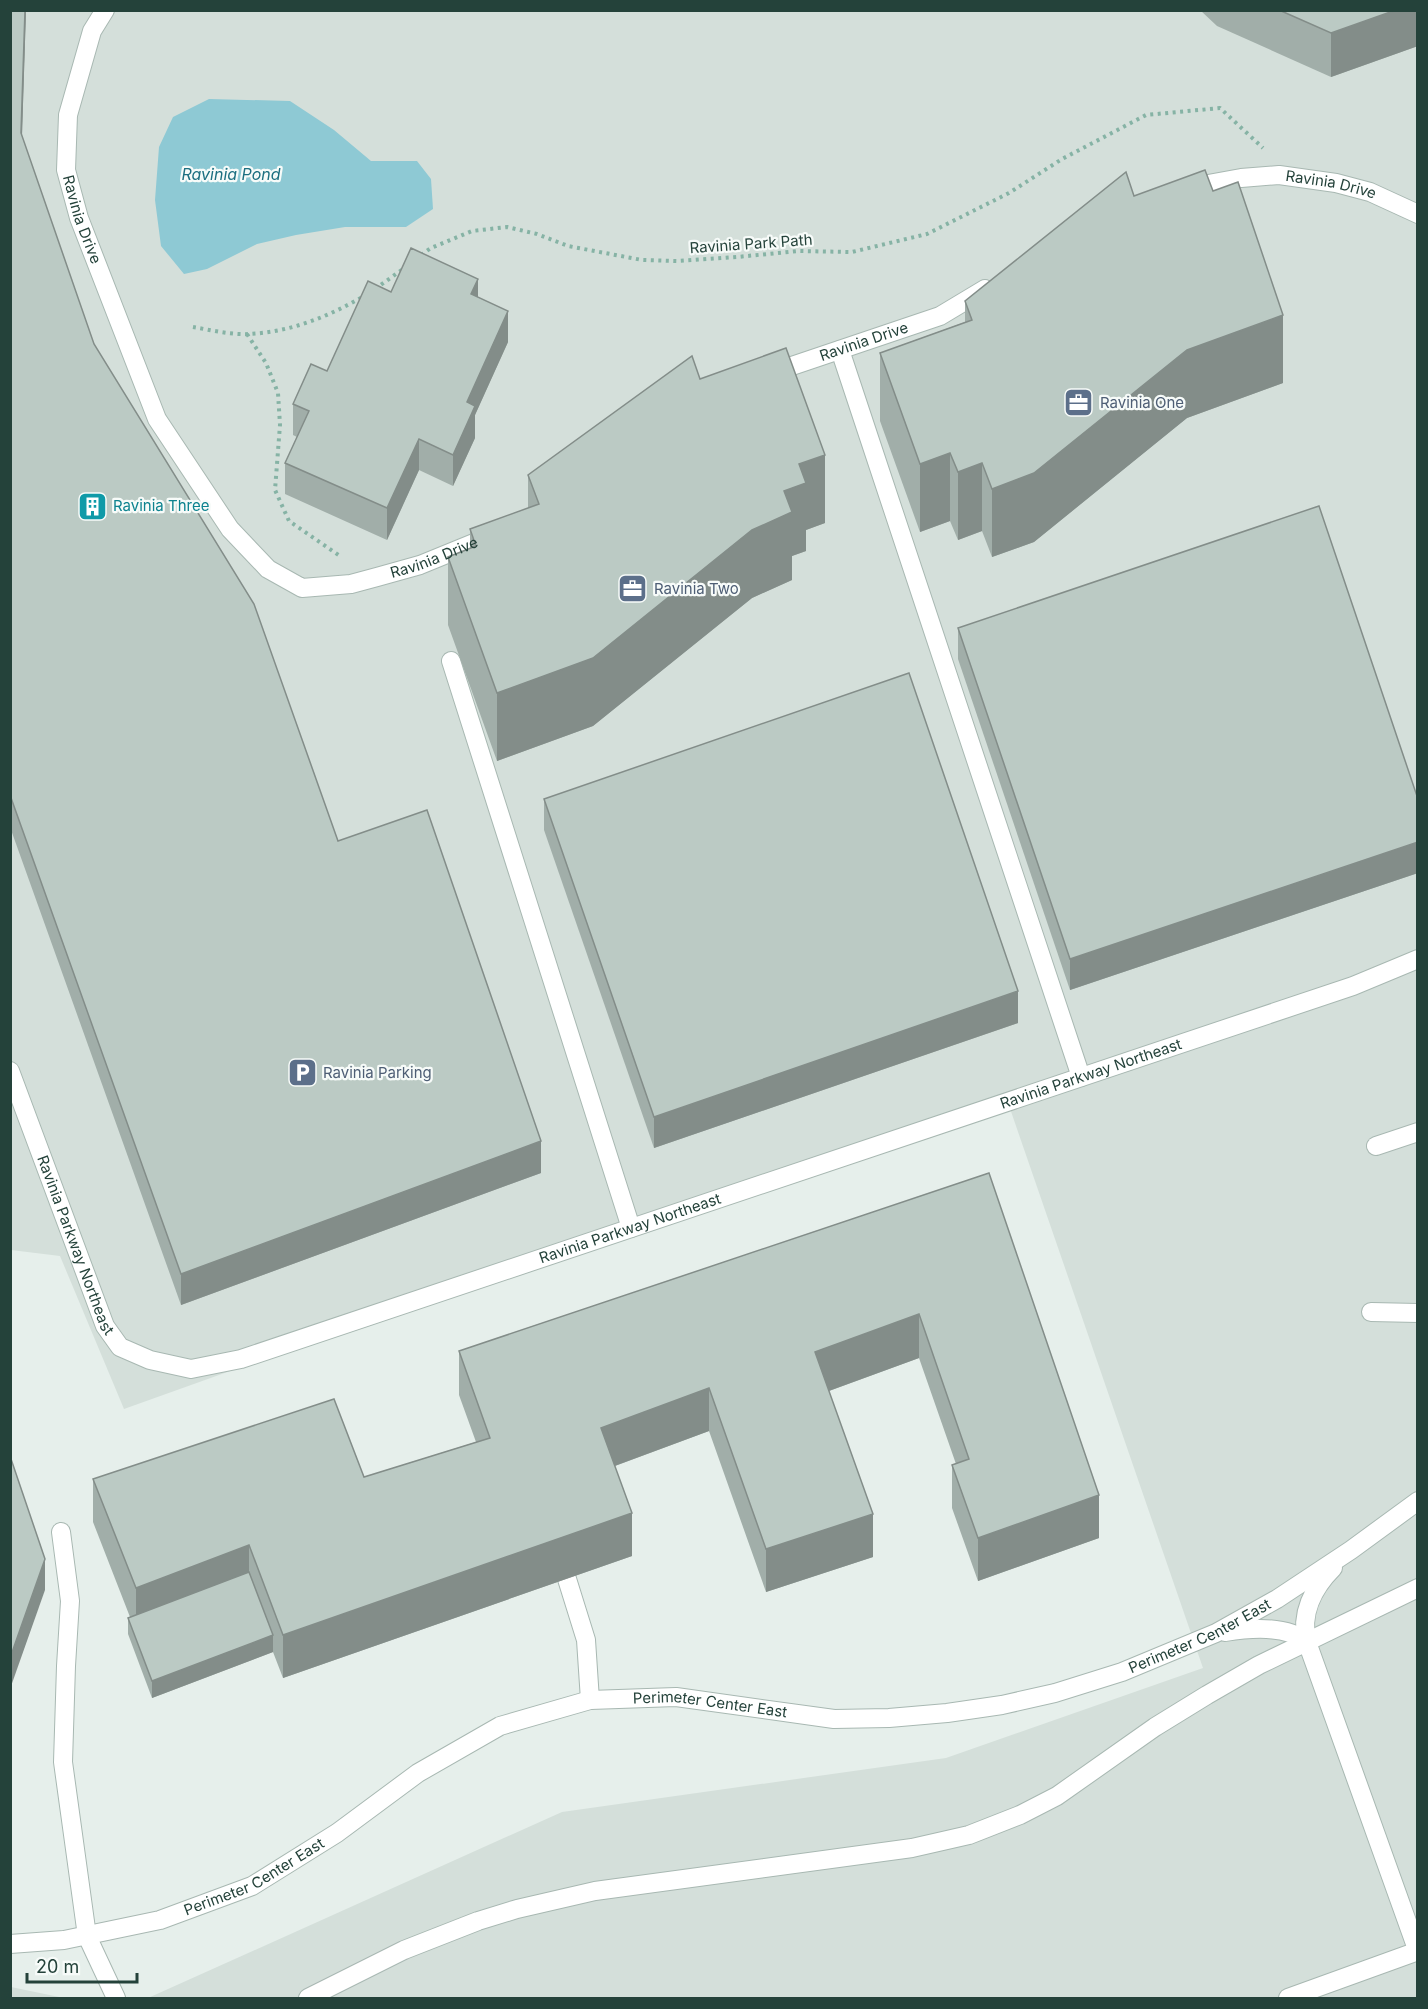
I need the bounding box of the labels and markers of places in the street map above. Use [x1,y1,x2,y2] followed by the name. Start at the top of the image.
[1063,387,1095,419] office icon: Ravinia One
[1100,393,1184,412] place label: Ravinia One
[76,490,108,522] building icon: Ravinia Three
[113,496,209,515] place label: Ravinia Three
[617,573,649,605] office icon: Ravinia Two
[654,579,739,598] place label: Ravinia Two
[286,1057,318,1089] parking icon: Ravinia Parking
[323,1063,432,1082] place label: Ravinia Parking

